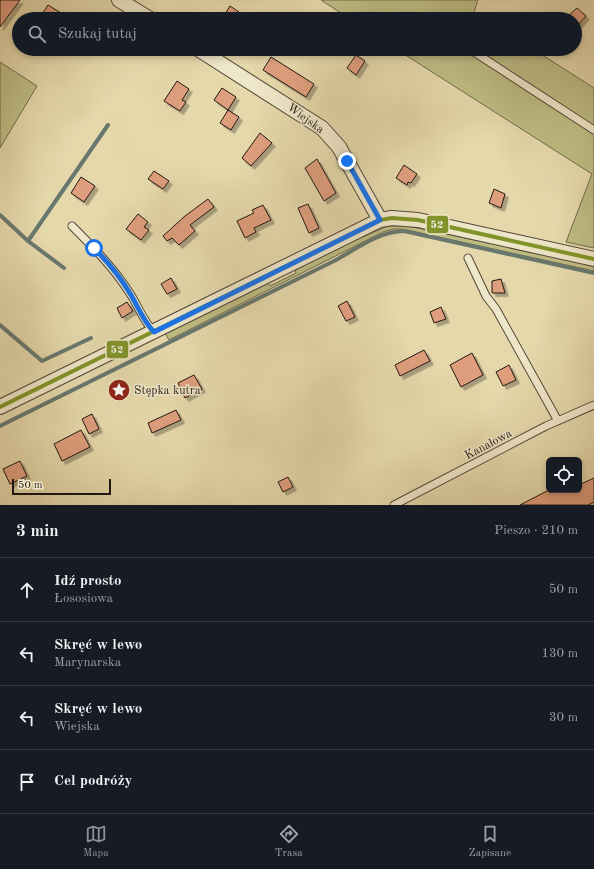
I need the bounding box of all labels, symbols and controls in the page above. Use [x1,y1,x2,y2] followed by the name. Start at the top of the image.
[12,12,582,56] search box
[26,23,48,45] icon: search
[58,27,137,42] text: Szukaj tutaj
[285,102,326,136] street label: Wiejska
[338,152,356,170] route end
[426,215,449,234] line badge: 52
[431,220,443,231] text: 52
[85,239,103,257] route start
[106,340,129,359] line badge: 52
[111,345,123,356] text: 52
[106,377,132,403] place icon: Stępka kutra
[134,385,201,397] place label: Stępka kutra
[463,428,514,462] street label: Kanałowa
[546,457,582,493] map controls
[546,457,582,493] button: locate
[12,477,111,496] scale bar
[18,480,43,491] text: 50 m
[16,523,59,540] text: 3 min
[494,524,578,537] text: Pieszo · 210 m
[54,574,121,589] text: Idź prosto
[16,579,38,601] icon: ahead
[549,583,578,596] text: 50 m
[54,592,113,605] text: Łososiowa
[54,638,142,653] text: Skręć w lewo
[16,643,38,665] icon: left
[541,647,578,660] text: 130 m
[54,656,121,669] text: Marynarska
[54,702,142,717] text: Skręć w lewo
[16,707,38,729] icon: left
[549,711,578,724] text: 30 m
[54,720,100,733] text: Wiejska
[16,771,38,793] icon: arrive
[54,774,132,789] text: Cel podróży
[83,823,109,861] tab: Mapa
[275,823,303,861] tab: Trasa
[469,823,511,861] tab: Zapisane

